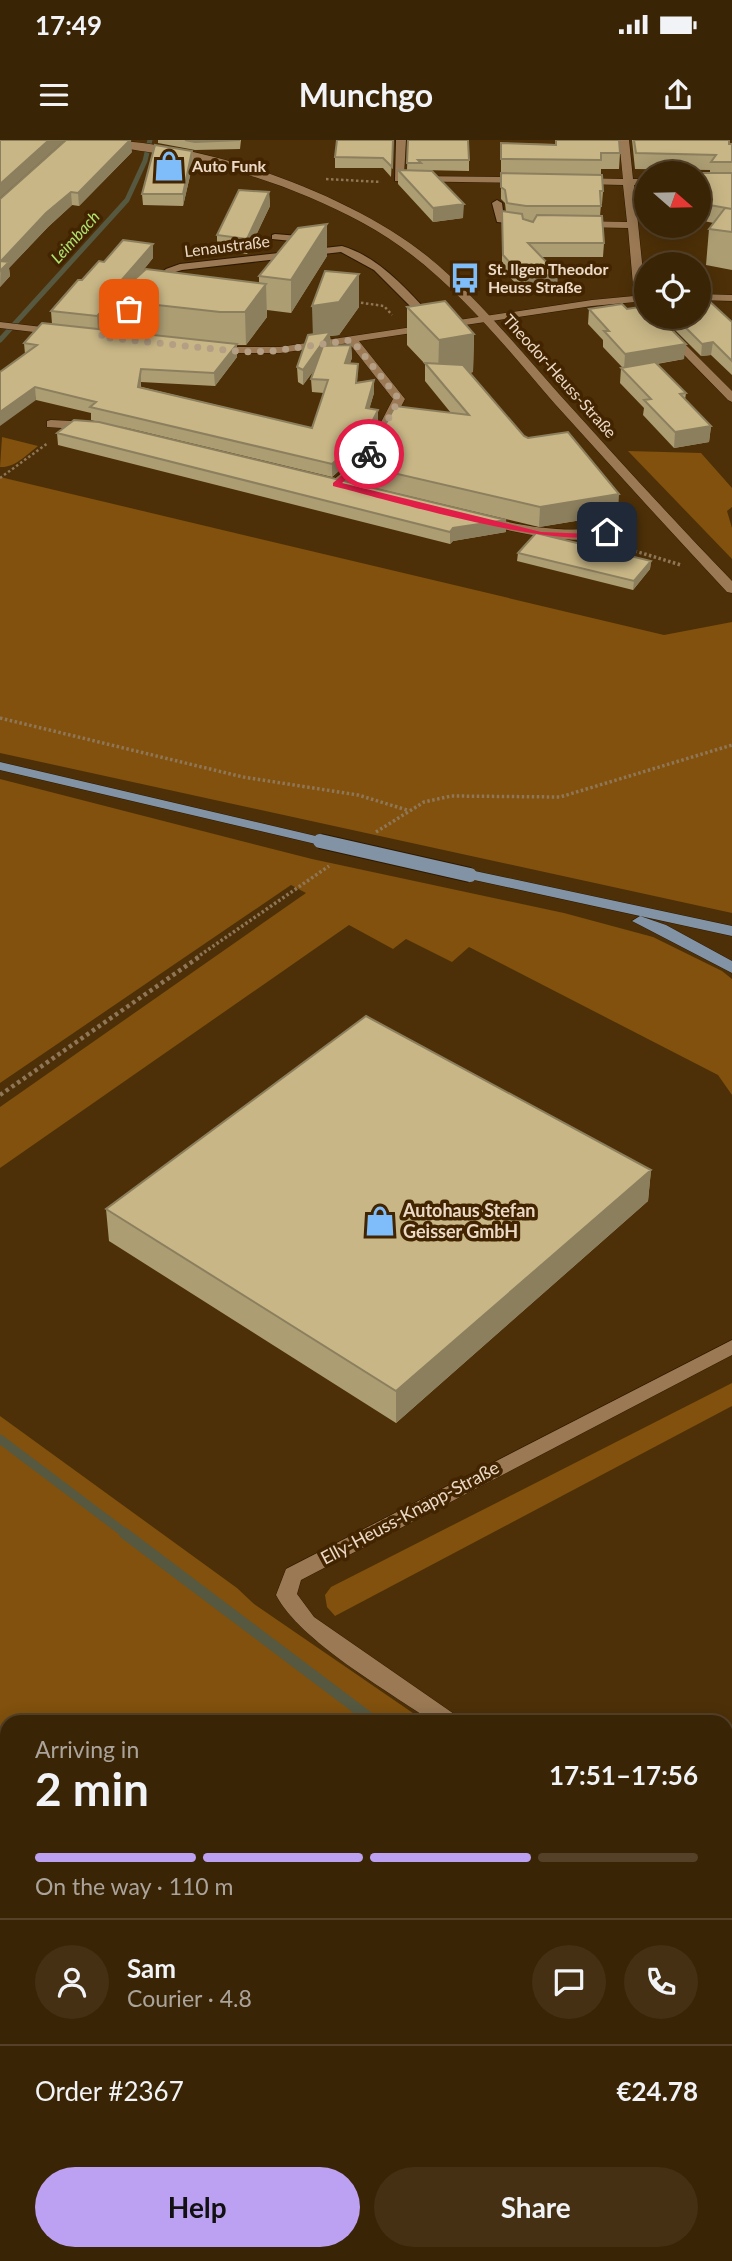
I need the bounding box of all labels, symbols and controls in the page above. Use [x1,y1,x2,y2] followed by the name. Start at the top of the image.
[35,9,102,41] text: 17:49
[299,75,433,114] text: Munchgo
[35,76,73,114] icon: menu
[659,76,697,114] icon: share
[152,149,186,183] shop icon: Auto Funk
[191,156,266,175] place label: Auto Funk
[634,161,710,238] north arrow
[634,161,711,329] map controls
[46,207,103,267] water label: Leimbach
[183,231,271,260] street label: Lenaustraße
[634,252,711,329] button: locate
[488,259,608,296] place label: St. Ilgen Theodor Heuss Straße
[448,261,482,295] bus stop icon: St. Ilgen Theodor Heuss Straße
[99,279,159,339] pin
[110,290,148,328] icon: bag
[500,310,621,441] street label: Theodor-Heuss-Straße
[334,419,404,489] courier
[350,435,388,473] icon: bike
[577,502,637,562] pin
[588,513,626,551] icon: home
[402,1199,535,1242] place label: Autohaus Stefan Geisser GmbH
[363,1204,397,1238] shop icon: Autohaus Stefan Geisser GmbH
[317,1456,503,1569] street label: Elly-Heuss-Knapp-Straße
[35,1735,139,1763] text: Arriving in
[549,1759,698,1791] text: 17:51–17:56
[35,1761,149,1816] text: 2 min
[35,1872,234,1900] text: On the way · 110 m
[35,1945,109,2019] button: person
[532,1945,606,2019] button: chat
[624,1945,698,2019] button: phone
[127,1952,176,1984] text: Sam
[127,1984,252,2012] text: Courier · 4.8
[35,2075,184,2107] text: Order #2367
[616,2075,698,2107] text: €24.78
[35,2167,360,2247] button: Help
[374,2167,698,2247] button: Share

